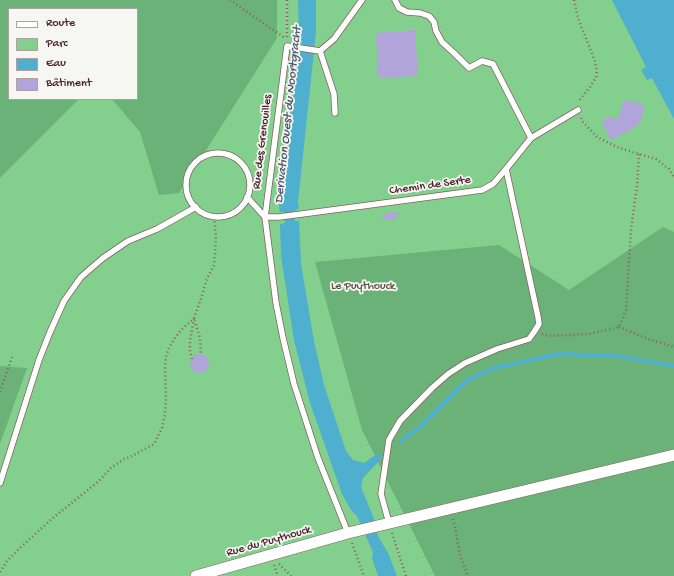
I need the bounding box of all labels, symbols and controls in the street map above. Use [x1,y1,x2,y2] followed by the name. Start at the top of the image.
[8,8,138,100] legend
[46,17,75,31] text: Route
[272,26,306,204] water label: Derivation Ouest du Noortgracht
[46,37,68,51] text: Parc
[46,57,66,71] text: Eau
[46,77,92,91] text: Bâtiment
[250,94,276,190] street label: Rue des Grenouilles
[388,173,472,199] street label: Chemin de Serte
[331,280,395,294] park label: Le Puythouck
[225,523,313,561] street label: Rue du Puythouck

